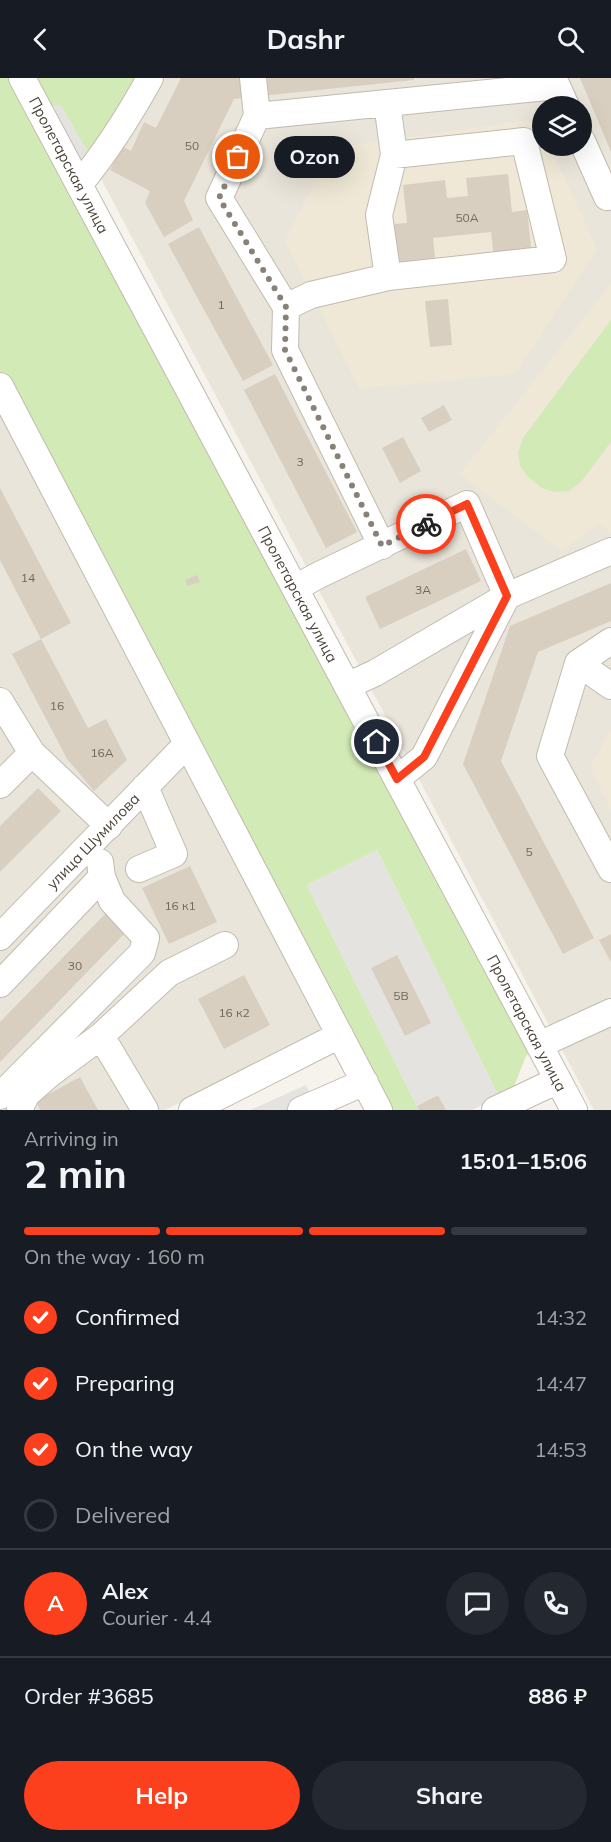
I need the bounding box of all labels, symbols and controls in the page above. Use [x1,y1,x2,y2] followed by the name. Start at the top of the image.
[267,22,344,56] text: Dashr
[24,23,57,56] icon: back
[554,23,587,56] icon: search
[25,93,113,237] street label: Пролетарская улица
[532,96,592,156] map controls
[532,96,592,156] button: layers
[212,131,263,182] pin
[274,136,355,178] callout: Ozon
[185,138,199,153] house number: 50
[221,140,254,173] icon: bag
[290,144,339,169] text: Ozon
[455,210,479,225] house number: 50А
[217,297,225,312] house number: 1
[296,454,304,469] house number: 3
[396,494,456,554] courier
[410,508,443,541] icon: bike
[254,522,342,666] street label: Пролетарская улица
[21,570,35,585] house number: 14
[415,582,431,597] house number: 3А
[50,698,64,713] house number: 16
[351,716,402,767] pin
[360,725,393,758] icon: home
[90,745,114,760] house number: 16А
[42,789,144,893] street label: улица Шумилова
[525,844,533,859] house number: 5
[164,898,196,913] house number: 16 к1
[483,951,571,1095] street label: Пролетарская улица
[68,958,82,973] house number: 30
[393,988,409,1003] house number: 5В
[218,1005,250,1020] house number: 16 к2
[24,1126,119,1151] text: Arriving in
[459,1147,587,1175] text: 15:01–15:06
[24,1149,127,1198] text: 2 min
[24,1244,205,1269] text: On the way · 160 m
[24,1301,57,1334] icon: check
[75,1303,180,1331] text: Confirmed
[534,1305,587,1330] text: 14:32
[24,1367,57,1400] icon: check
[75,1369,175,1397] text: Preparing
[534,1371,587,1396] text: 14:47
[24,1433,57,1466] icon: check
[75,1435,193,1463] text: On the way
[534,1437,587,1462] text: 14:53
[75,1501,170,1529] text: Delivered
[446,1572,509,1635] button: chat
[524,1572,587,1635] button: phone
[102,1577,148,1605] text: Alex
[47,1589,64,1617] text: A
[102,1605,212,1630] text: Courier · 4.4
[24,1682,154,1710] text: Order #3685
[528,1682,587,1710] text: 886 ₽
[24,1761,300,1830] button: Help
[312,1761,587,1830] button: Share

